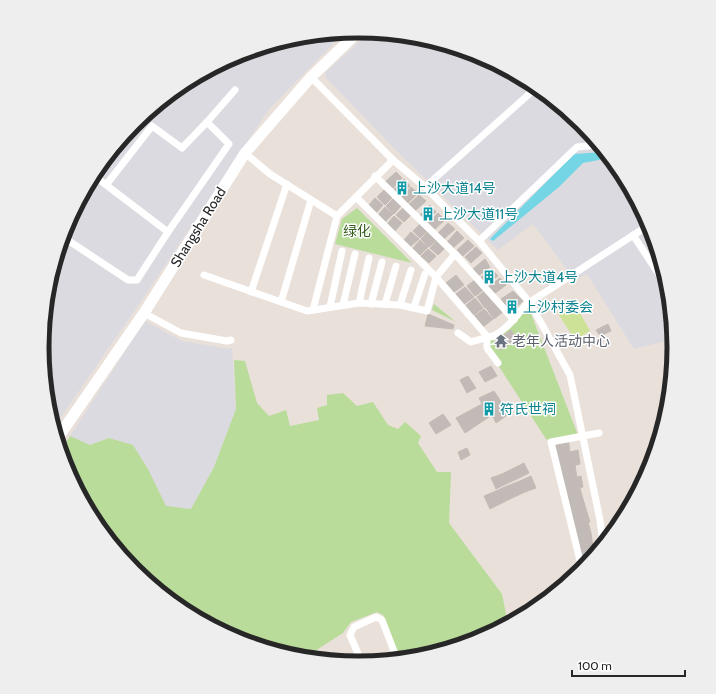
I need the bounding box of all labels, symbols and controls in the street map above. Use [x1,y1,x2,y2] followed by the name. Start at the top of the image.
[413,179,496,197] place label: 上沙大道14号
[394,180,410,196] building icon: 上沙大道14号
[166,184,230,270] street label: Shangsha Road
[439,205,518,223] place label: 上沙大道11号
[420,206,436,222] building icon: 上沙大道11号
[343,222,371,240] park label: 绿化
[500,268,578,286] place label: 上沙大道4号
[481,269,497,285] building icon: 上沙大道4号
[523,298,593,316] place label: 上沙村委会
[504,299,520,315] building icon: 上沙村委会
[512,332,610,350] place label: 老年人活动中心
[493,333,509,349] temple icon: 老年人活动中心
[500,400,556,418] place label: 符氏世祠
[481,401,497,417] building icon: 符氏世祠
[572,652,685,678] scale bar
[578,658,612,673] text: 100 m

